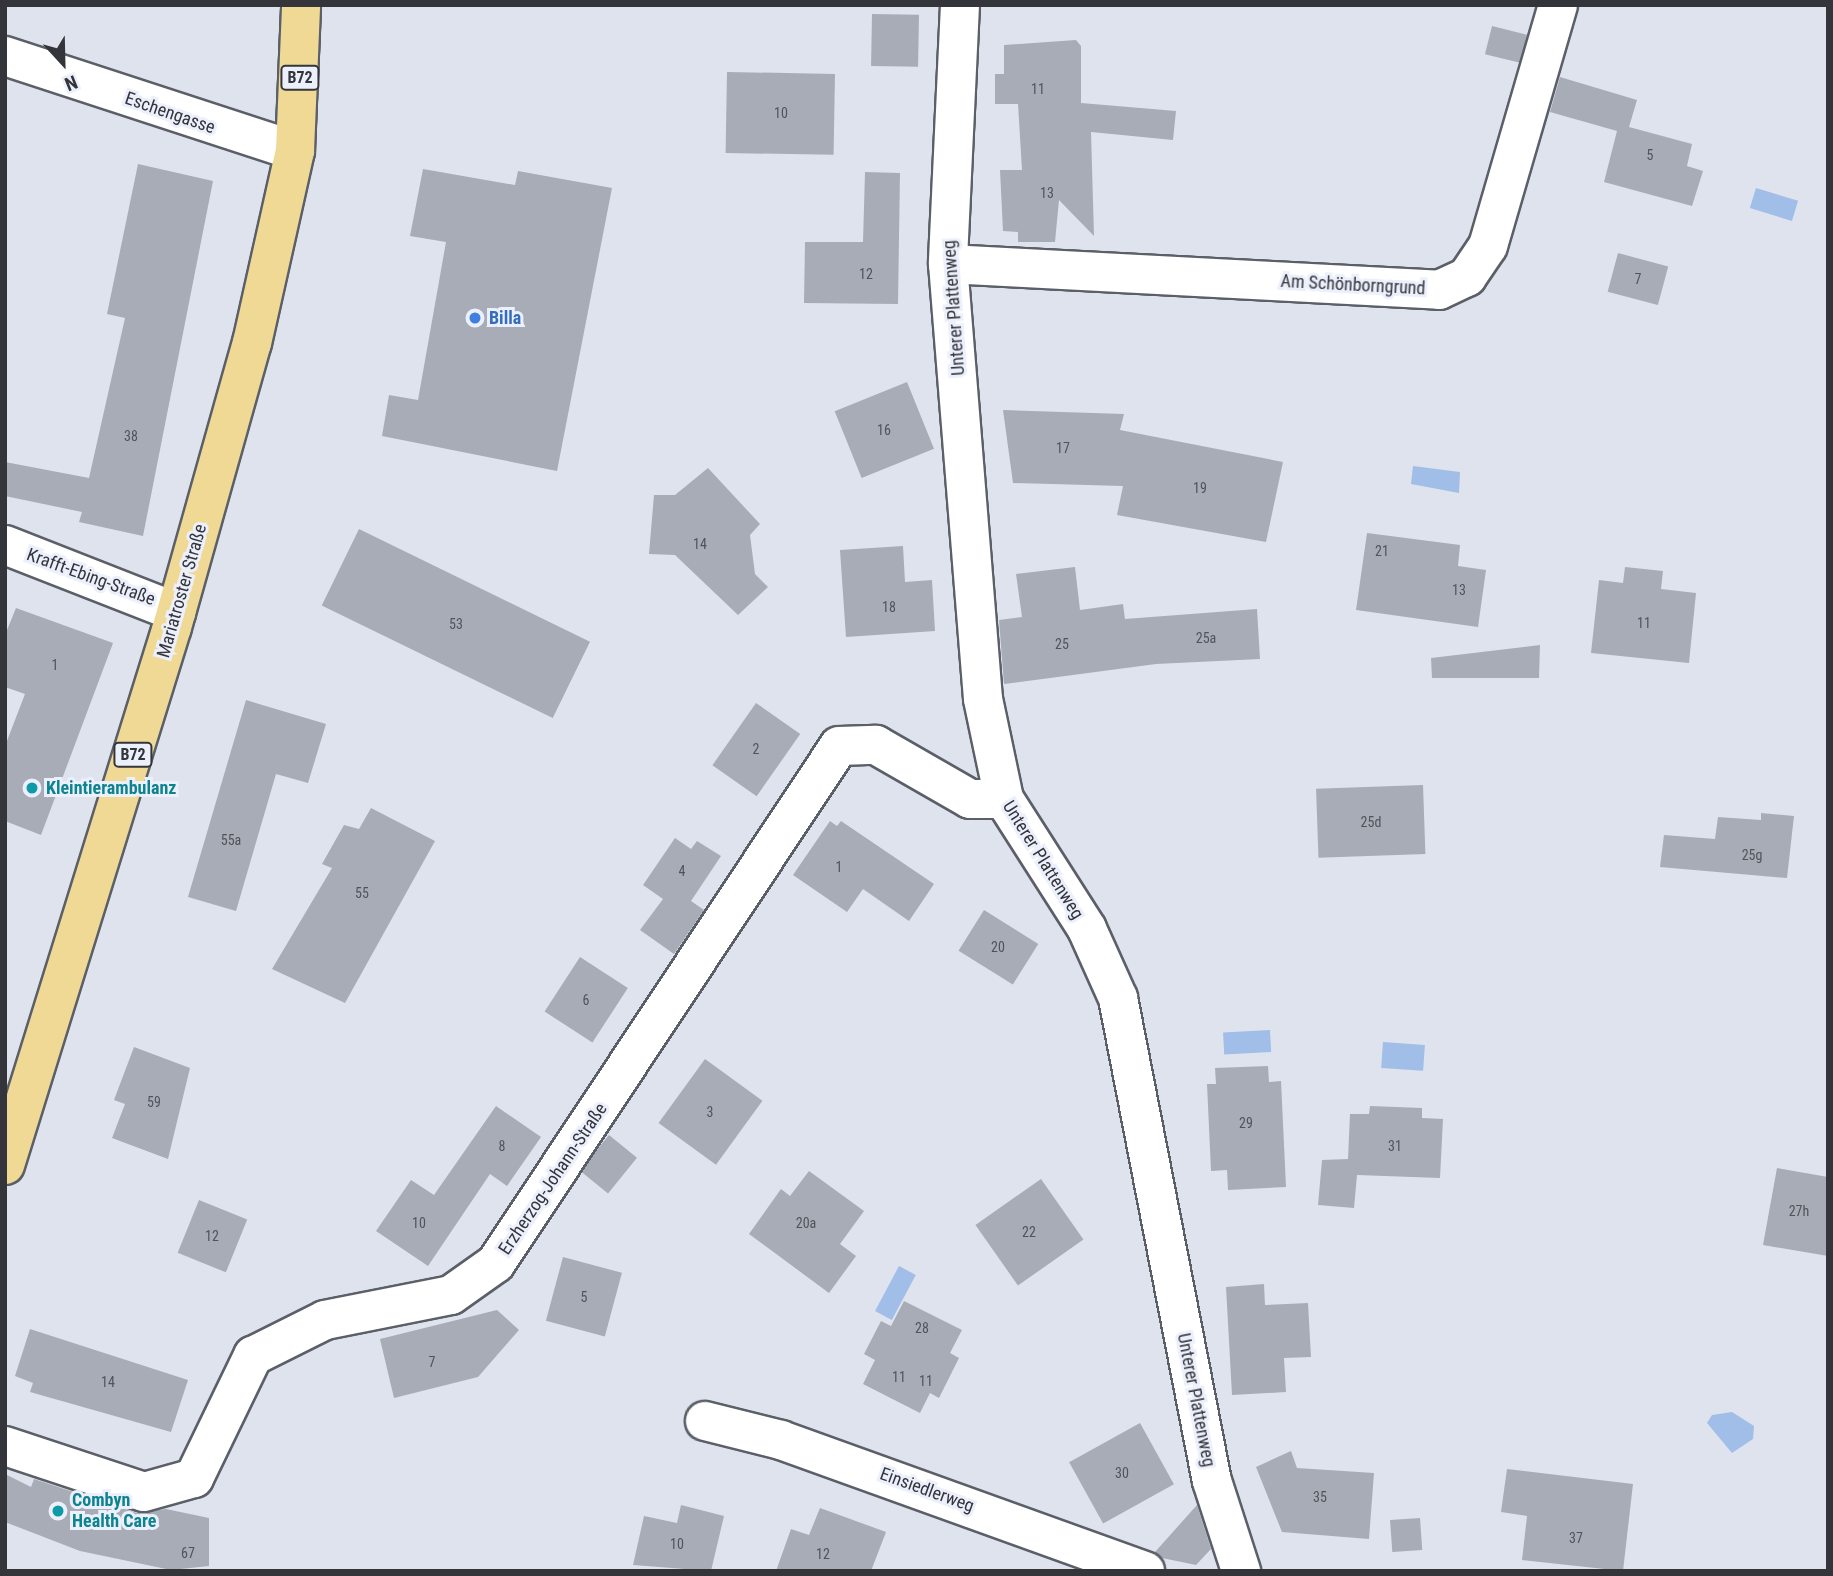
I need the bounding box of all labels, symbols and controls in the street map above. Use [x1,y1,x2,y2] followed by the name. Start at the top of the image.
[28,28,98,98] north arrow
[279,66,321,90] road number: B72
[61,70,81,96] text: N
[1031,81,1045,97] house number: 11
[122,88,218,138] street label: Eschengasse
[774,105,788,121] house number: 10
[1647,147,1653,163] house number: 5
[1040,185,1054,201] house number: 13
[938,240,970,376] street label: Unterer Plattenweg
[859,266,873,282] house number: 12
[1280,270,1426,300] street label: Am Schönborngrund
[1635,271,1641,287] house number: 7
[489,307,521,329] place label: Billa
[467,310,483,326] marker: Billa
[877,422,891,438] house number: 16
[124,428,138,444] house number: 38
[1056,440,1070,456] house number: 17
[1193,480,1207,496] house number: 19
[153,522,211,660] street label: Mariatroster Straße
[693,536,707,552] house number: 14
[1375,543,1389,559] house number: 21
[24,544,158,610] street label: Krafft-Ebing-Straße
[1452,582,1466,598] house number: 13
[882,599,896,615] house number: 18
[1637,615,1651,631] house number: 11
[449,616,463,632] house number: 53
[1196,630,1216,646] house number: 25a
[1055,636,1069,652] house number: 25
[52,657,58,673] house number: 1
[753,741,759,757] house number: 2
[112,742,154,768] road number: B72
[46,777,176,799] place label: Kleintierambulanz
[24,780,40,796] marker: Kleintierambulanz
[998,797,1088,923] street label: Unterer Plattenweg
[1361,814,1381,830] house number: 25d
[221,832,241,848] house number: 55a
[1742,847,1762,863] house number: 25g
[836,859,842,875] house number: 1
[679,863,685,879] house number: 4
[355,885,369,901] house number: 55
[991,939,1005,955] house number: 20
[583,992,589,1008] house number: 6
[147,1094,161,1110] house number: 59
[494,1099,612,1259] street label: Erzherzog-Johann-Straße
[707,1104,713,1120] house number: 3
[1239,1115,1253,1131] house number: 29
[499,1138,505,1154] house number: 8
[1388,1138,1402,1154] house number: 31
[1789,1203,1809,1219] house number: 27h
[412,1215,426,1231] house number: 10
[796,1215,816,1231] house number: 20a
[1022,1224,1036,1240] house number: 22
[205,1228,219,1244] house number: 12
[581,1289,587,1305] house number: 5
[915,1320,929,1336] house number: 28
[1172,1331,1220,1469] street label: Unterer Plattenweg
[429,1354,435,1370] house number: 7
[892,1369,906,1385] house number: 11
[919,1373,933,1389] house number: 11
[101,1374,115,1390] house number: 14
[877,1463,977,1517] street label: Einsiedlerweg
[1115,1465,1129,1481] house number: 30
[1313,1489,1327,1505] house number: 35
[72,1490,156,1532] place label: Combyn Health Care
[50,1503,66,1519] marker: Combyn Health Care
[1569,1530,1583,1546] house number: 37
[670,1536,684,1552] house number: 10
[181,1545,195,1561] house number: 67
[816,1546,830,1562] house number: 12

